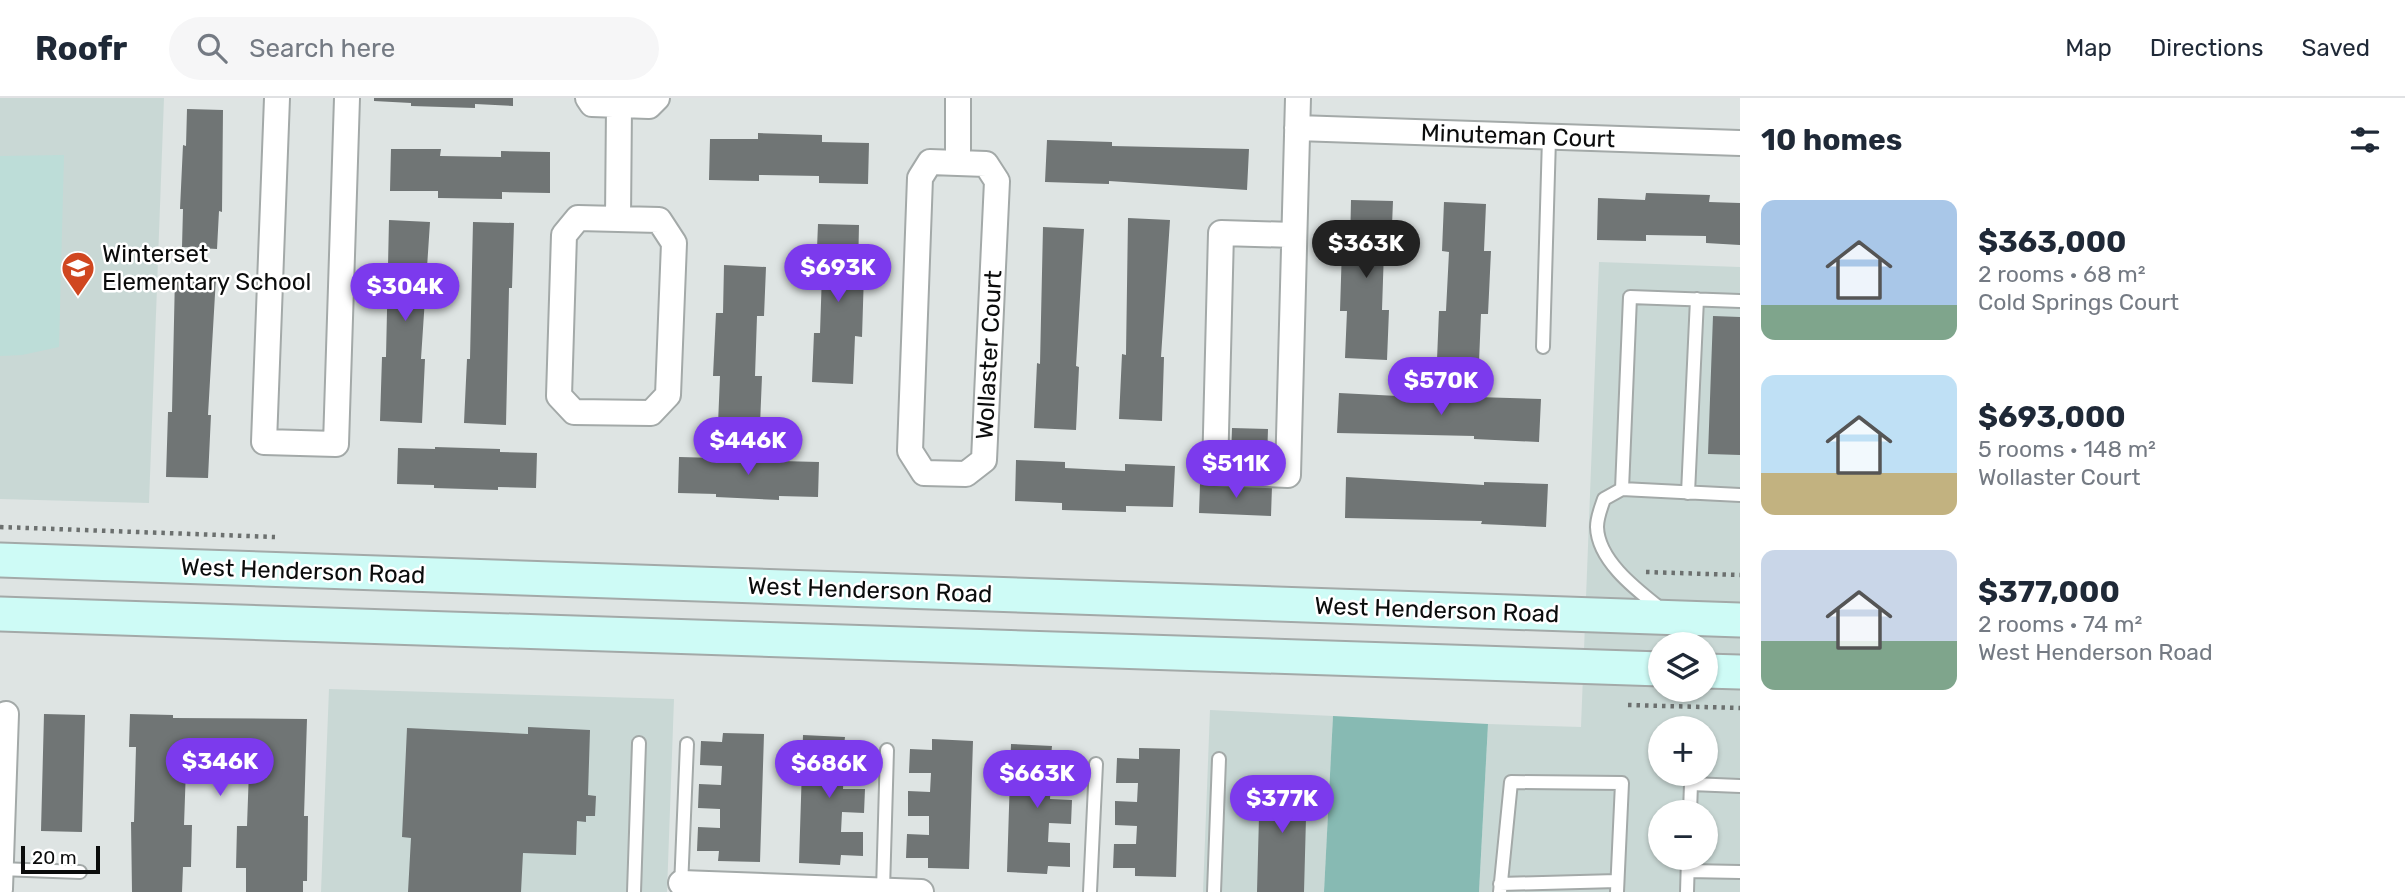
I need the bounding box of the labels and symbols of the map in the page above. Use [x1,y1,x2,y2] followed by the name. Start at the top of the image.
[1420,119,1616,153] street label: Minuteman Court
[1317,220,1415,280] pin: $363K
[102,240,311,296] place label: Winterset Elementary School
[789,244,887,304] pin: $693K
[59,249,97,298] school or university icon: Winterset Elementary School
[356,264,454,323] pin: $304K
[971,270,1007,440] street label: Wollaster Court
[1392,358,1490,417] pin: $570K
[699,418,797,477] pin: $446K
[1187,440,1285,500] pin: $511K
[180,553,426,589] street label: West Henderson Road
[747,572,993,608] street label: West Henderson Road
[1314,592,1560,628] street label: West Henderson Road
[171,738,269,798] pin: $346K
[780,740,878,800] pin: $686K
[988,750,1086,810] pin: $663K
[1233,776,1331,835] pin: $377K
[21,843,100,875] scale bar

